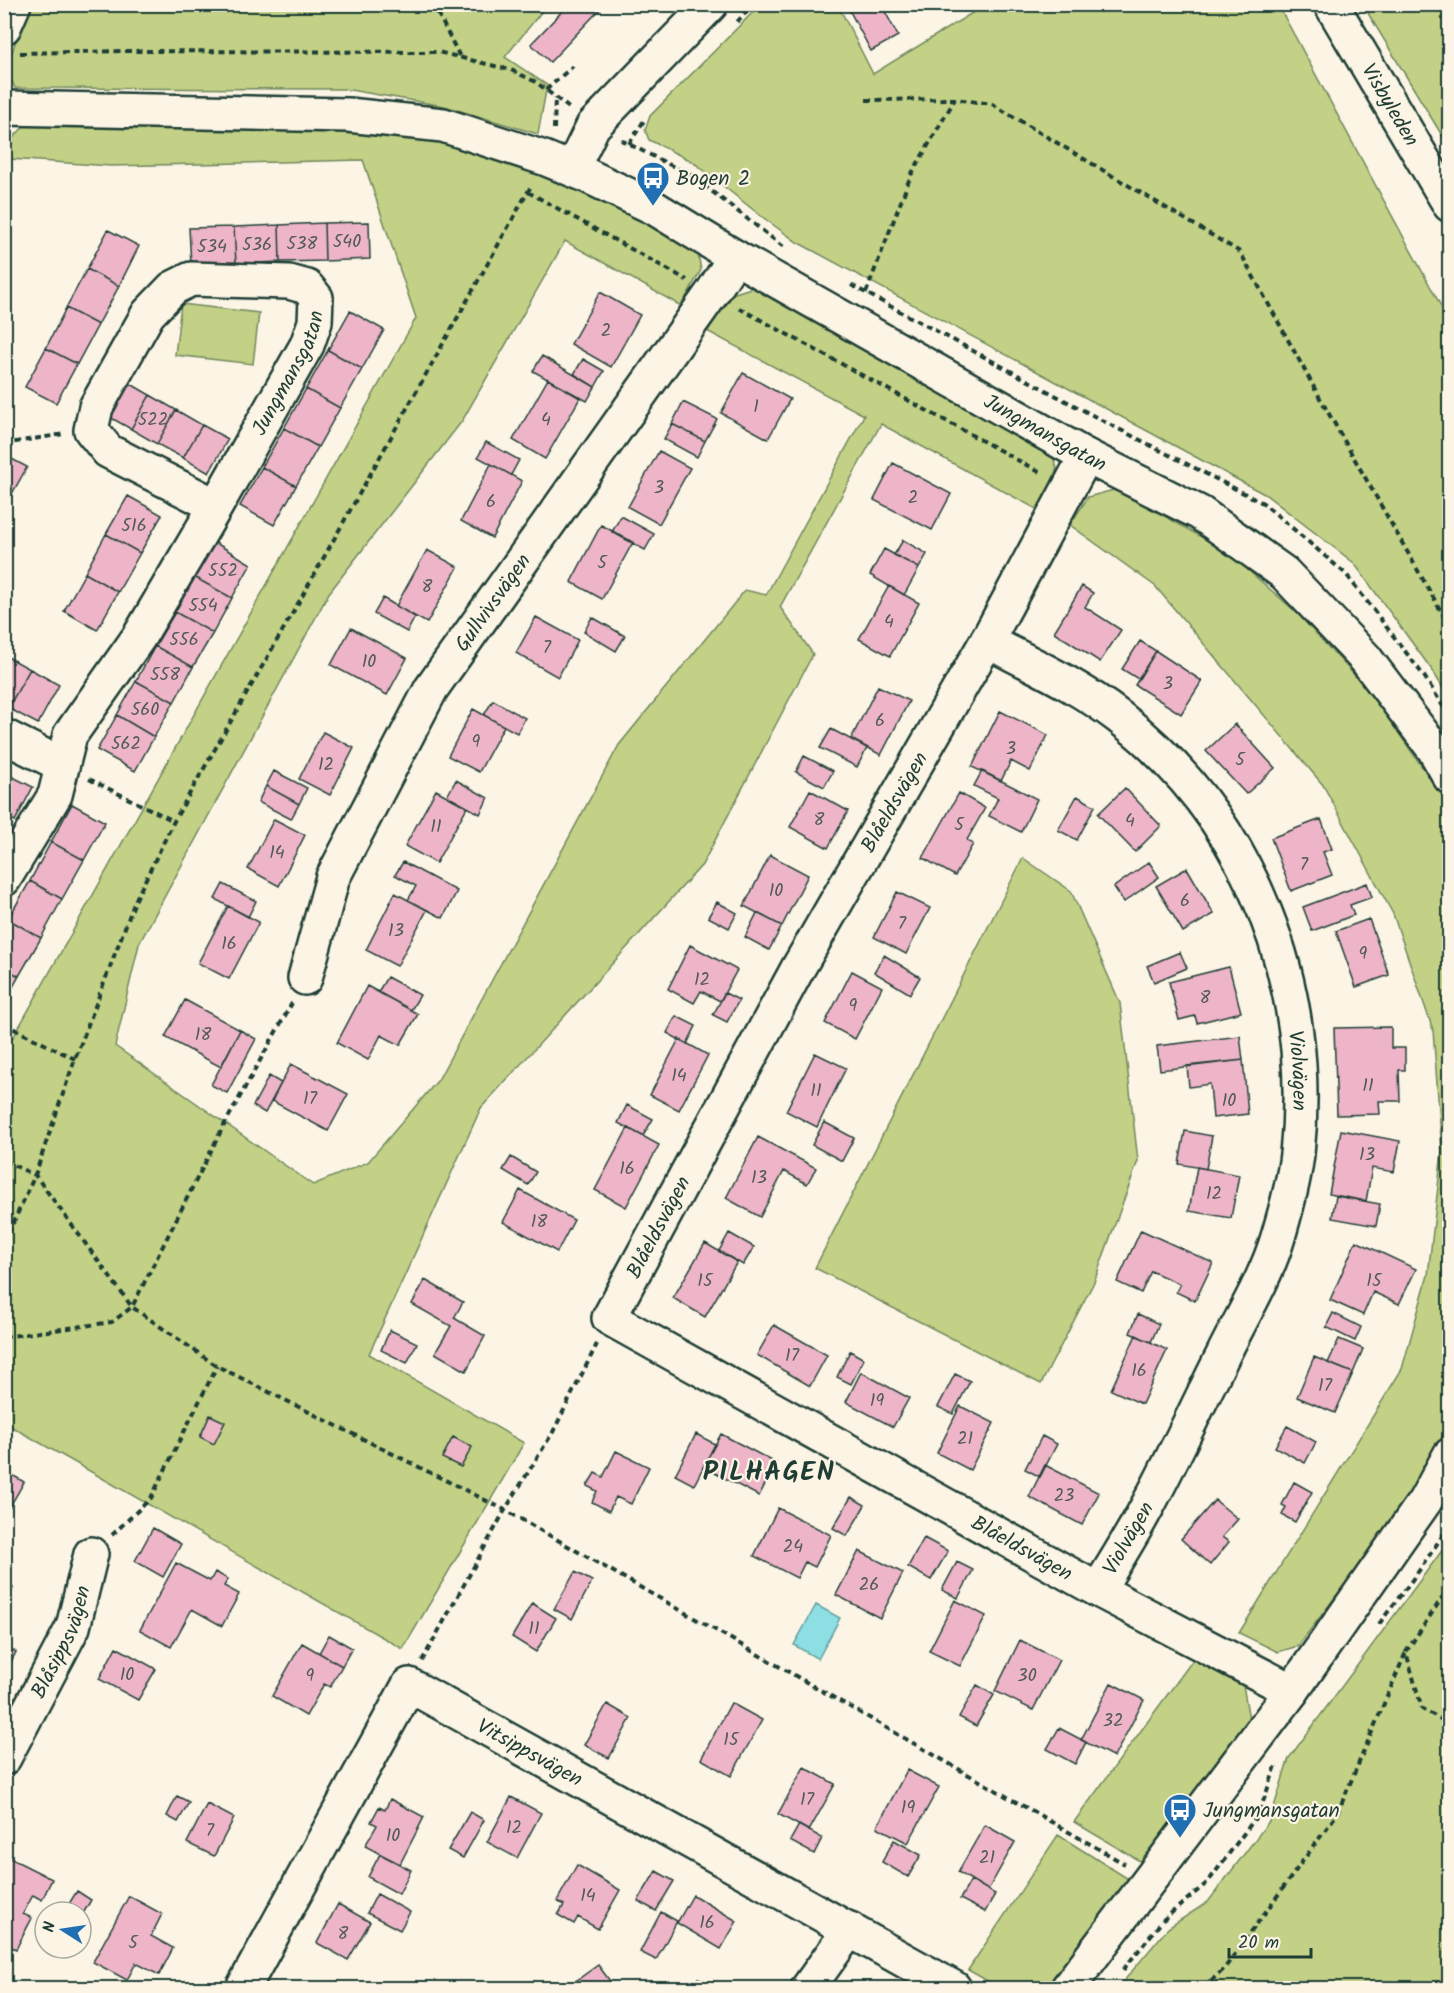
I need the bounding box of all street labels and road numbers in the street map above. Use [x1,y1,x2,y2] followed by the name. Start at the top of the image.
[1352,58,1427,153] street label: Visbyleden
[244,310,333,442] street label: Jungmansgatan
[977,386,1112,482] street label: Jungmansgatan
[447,547,540,659] street label: Gullvivsvägen
[853,746,938,859] street label: Blåeldsvägen
[1278,1029,1315,1111] street label: Violvägen
[618,1171,700,1285] street label: Blåeldsvägen
[1095,1496,1164,1582] street label: Violvägen
[964,1507,1078,1591] street label: Blåeldsvägen
[23,1582,101,1705] street label: Blåsippsvägen
[470,1711,588,1796] street label: Vitsippsvägen

